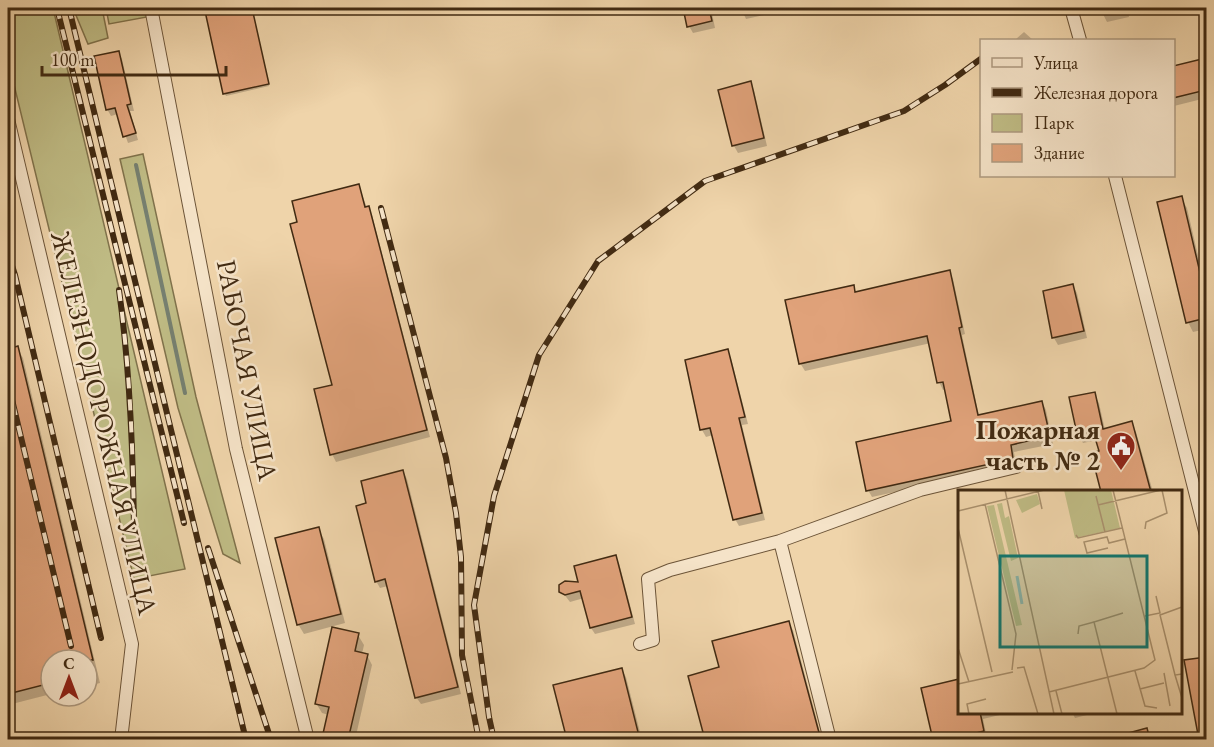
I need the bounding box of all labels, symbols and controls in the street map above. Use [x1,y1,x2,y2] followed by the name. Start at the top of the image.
[42,39,226,77] scale bar
[980,39,1175,177] legend
[51,48,95,71] text: 100 m
[1033,51,1079,74] text: Улица
[1033,81,1159,104] text: Железная дорога
[1034,111,1074,134] text: Парк
[1034,141,1084,164] text: Здание
[43,227,166,618] street label: ЖЕЛЕЗНОДОРОЖНАЯ УЛИЦА
[209,257,286,484] street label: РАБОЧАЯ УЛИЦА
[976,412,1100,478] place label: Пожарная часть № 2
[1105,430,1137,472] public building icon: Пожарная часть № 2
[958,490,1181,714] inset map
[39,648,99,708] north arrow
[63,653,75,674] text: С

